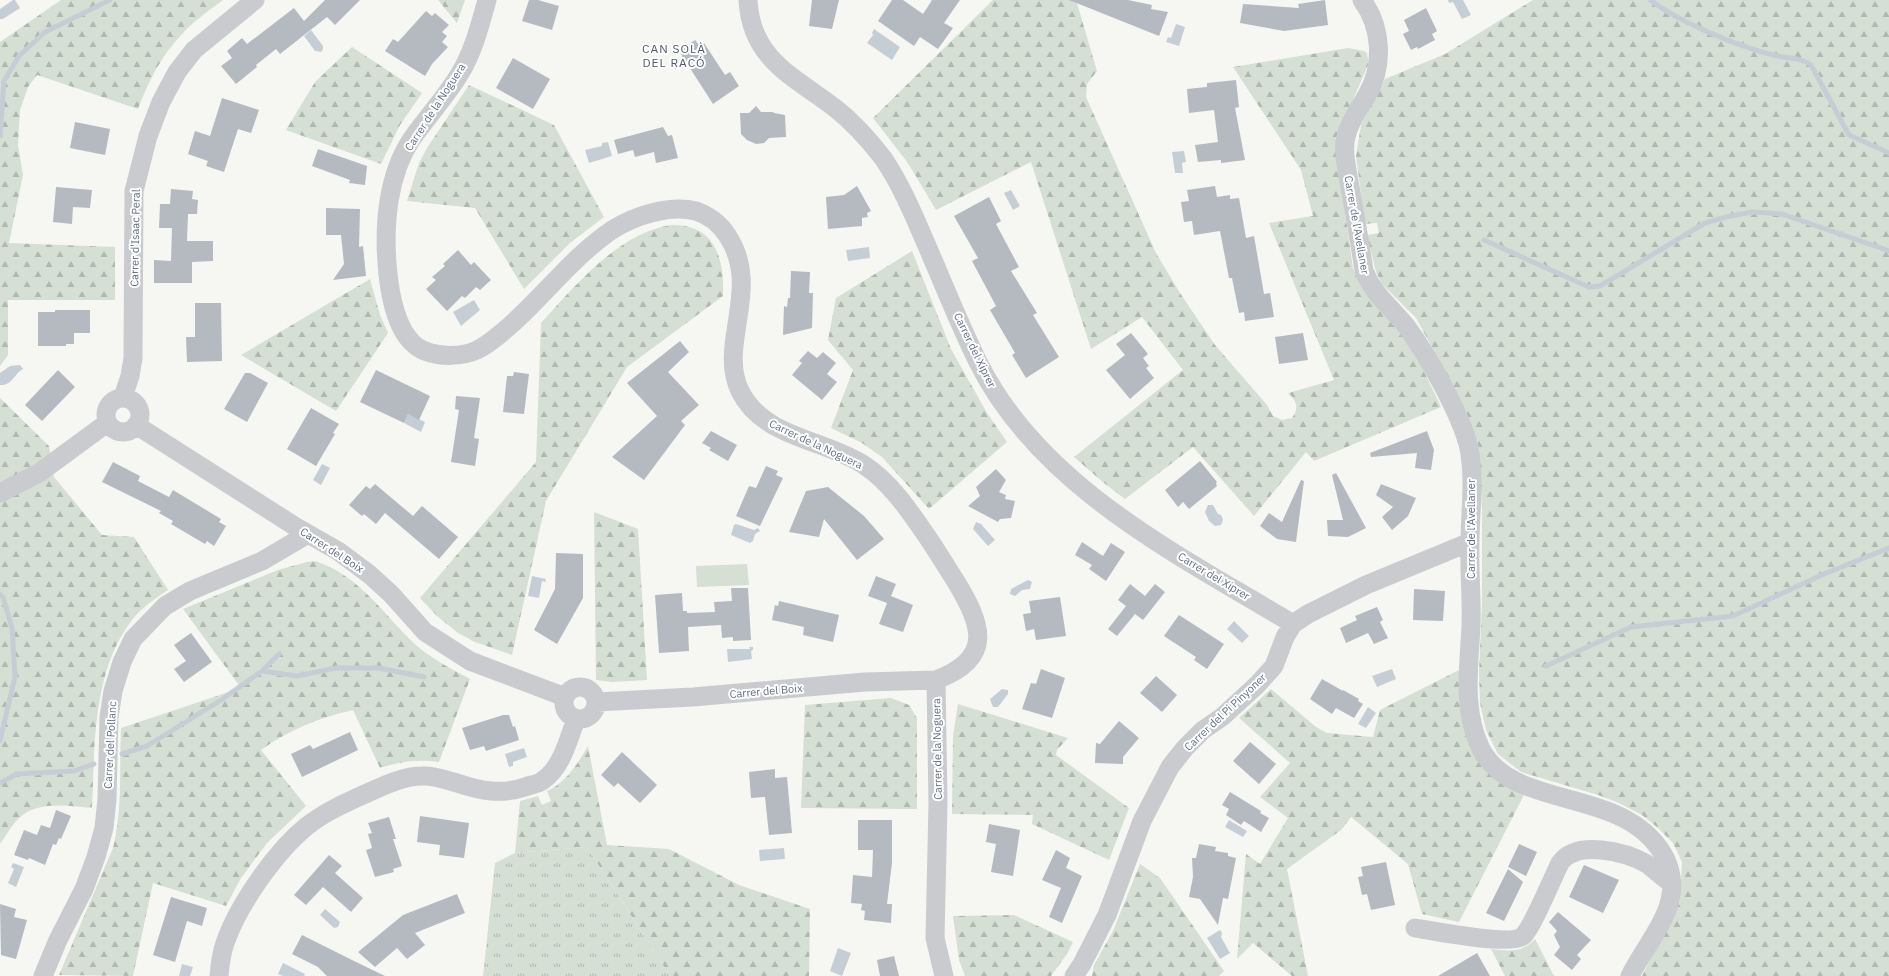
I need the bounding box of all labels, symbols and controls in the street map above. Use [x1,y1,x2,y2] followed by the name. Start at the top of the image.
[642,41,706,70] district label: CAN SOLÀ DEL RACÓ
[401,60,469,153] street label: Carrer de la Noguera
[1341,175,1373,275] street label: Carrer de l'Avellaner
[127,189,143,287] street label: Carrer d'Isaac Peral
[951,310,999,390] street label: Carrer del Xiprer
[767,416,865,472] street label: Carrer de la Noguera
[1464,479,1478,579] street label: Carrer de l'Avellaner
[298,524,367,576] street label: Carrer del Boix
[1176,549,1252,603] street label: Carrer del Xiprer
[1181,670,1269,754] street label: Carrer del Pi Pinyoner
[729,681,803,701] street label: Carrer del Boix
[929,698,945,800] street label: Carrer de la Noguera
[101,700,119,789] street label: Carrer del Pollanc

